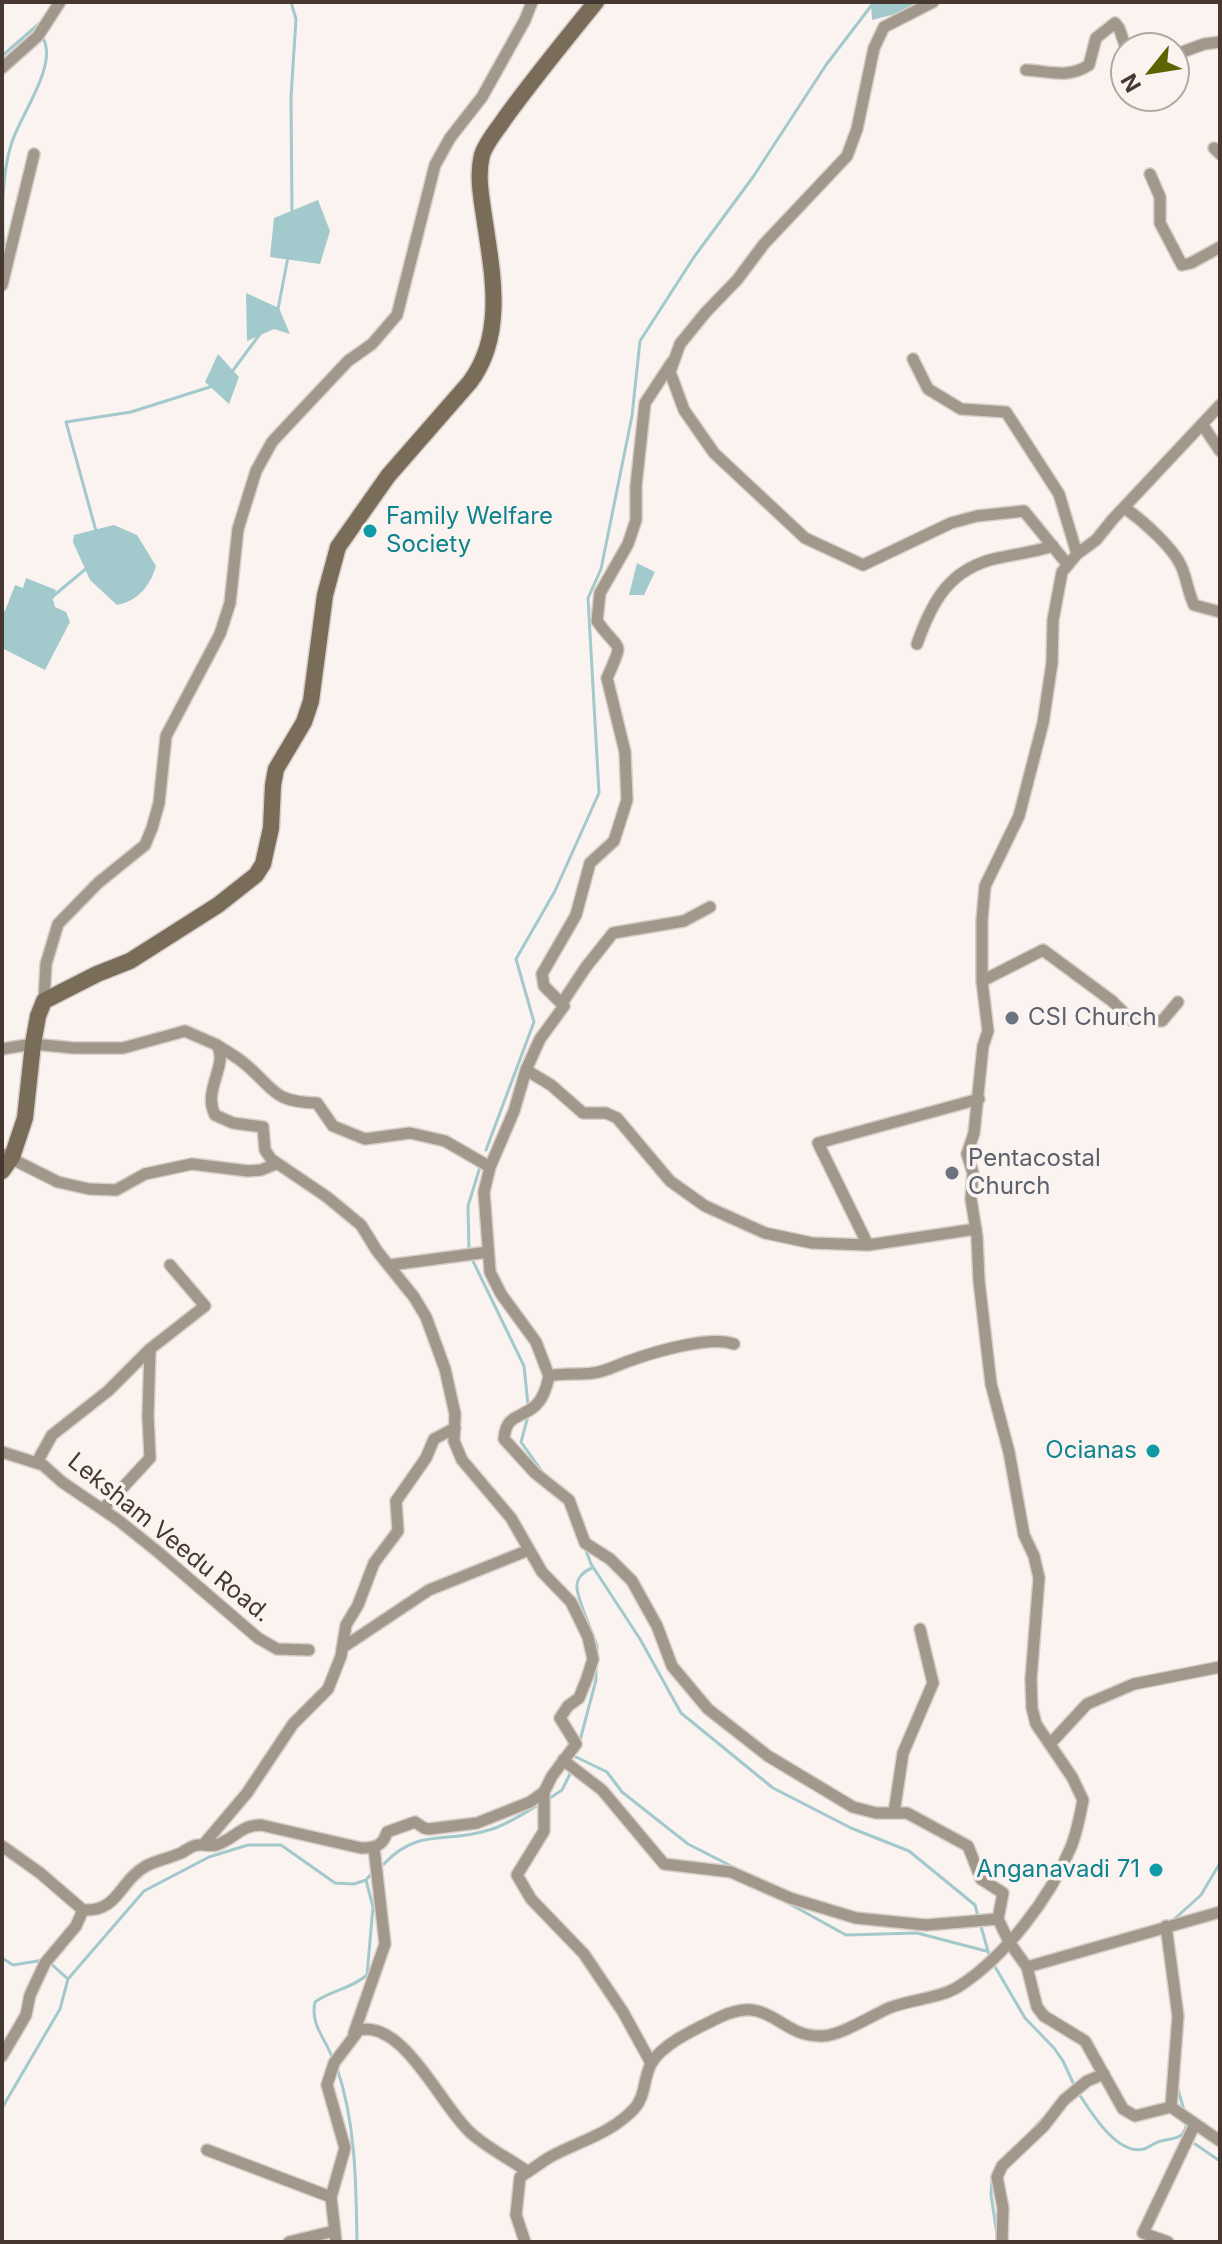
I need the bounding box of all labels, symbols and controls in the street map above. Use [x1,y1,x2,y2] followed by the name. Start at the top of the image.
[1110,32,1190,112] north arrow
[1115,69,1146,97] text: N
[386,503,553,559] place label: Family Welfare Society
[361,522,379,540] marker: Family Welfare Society
[1028,1004,1157,1032] place label: CSI Church
[1003,1009,1021,1027] marker: CSI Church
[968,1145,1101,1201] place label: Pentacostal Church
[943,1164,961,1182] marker: Pentacostal Church
[1045,1437,1137,1465] place label: Ocianas
[1144,1442,1162,1460] marker: Ocianas
[62,1447,276,1629] street label: Leksham Veedu Road.
[976,1856,1140,1884] place label: Anganavadi 71
[1147,1861,1165,1879] marker: Anganavadi 71

